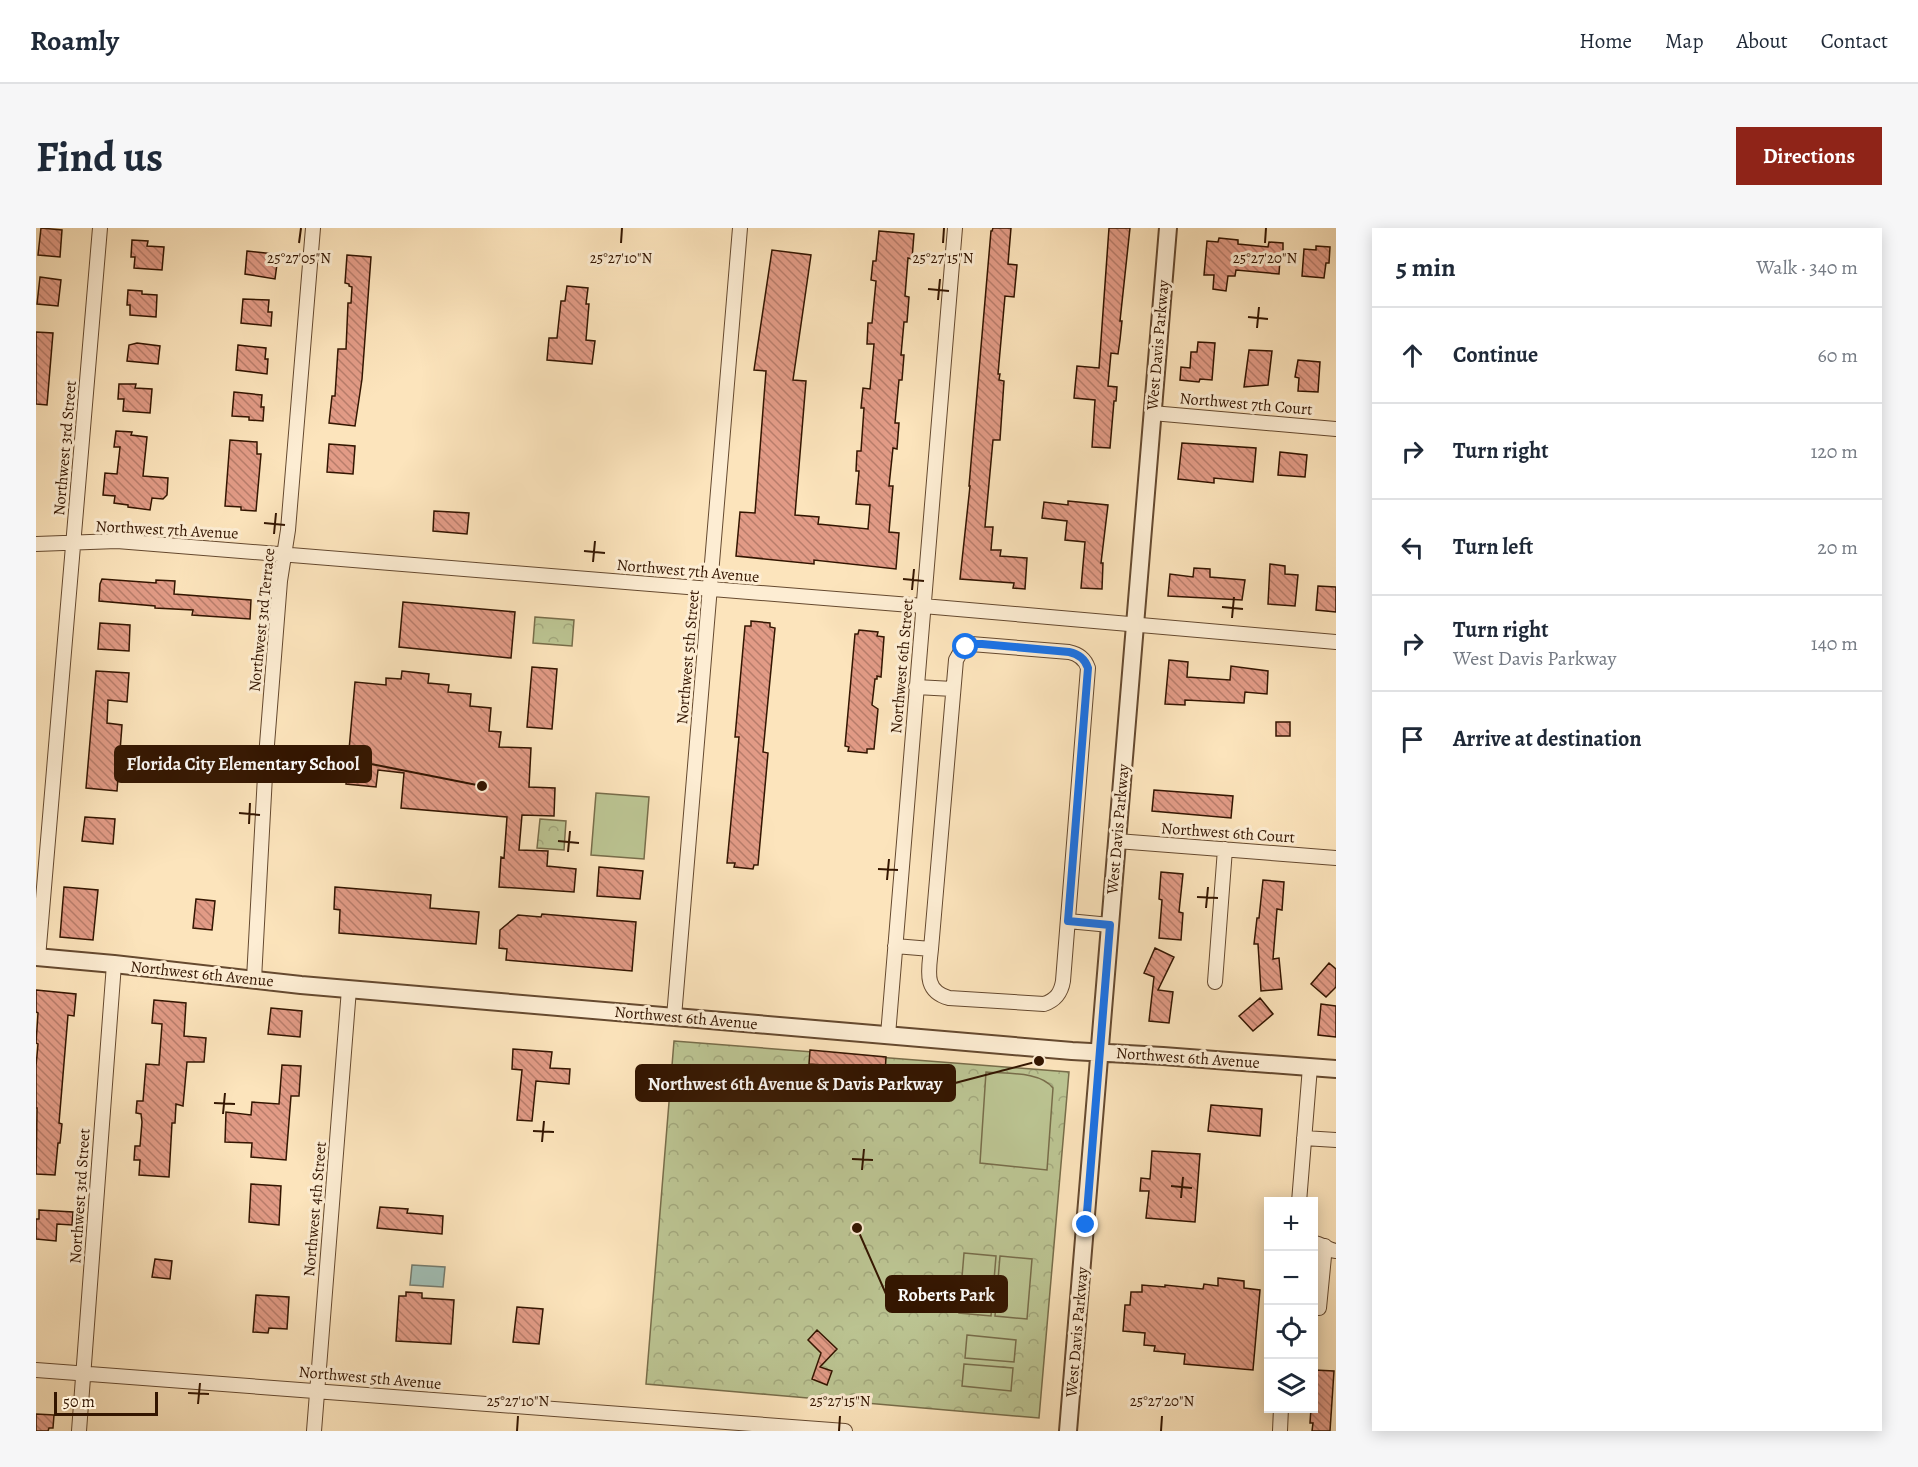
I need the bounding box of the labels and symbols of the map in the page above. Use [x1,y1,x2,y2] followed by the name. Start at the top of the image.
[267,248,331,268] text: 25°27'05"N
[590,248,652,268] text: 25°27'10"N
[912,248,974,268] text: 25°27'15"N
[1233,248,1297,268] text: 25°27'20"N
[1141,278,1175,412] street label: West Davis Parkway
[48,379,82,517] street label: Northwest 3rd Street
[1179,387,1313,421] street label: Northwest 7th Court
[95,515,239,545] street label: Northwest 7th Avenue
[244,547,280,693] street label: Northwest 3rd Terrace
[616,554,760,588] street label: Northwest 7th Avenue
[671,589,705,725] street label: Northwest 5th Street
[885,597,919,735] street label: Northwest 6th Street
[952,633,978,659] route start
[115,746,371,782] callout: Florida City Elementary School
[127,752,360,776] text: Florida City Elementary School
[1101,762,1135,896] street label: West Davis Parkway
[1160,817,1296,849] street label: Northwest 6th Court
[129,956,275,992] street label: Northwest 6th Avenue
[613,1001,759,1035] street label: Northwest 6th Avenue
[1115,1042,1261,1074] street label: Northwest 6th Avenue
[636,1065,955,1101] callout: Northwest 6th Avenue & Davis Parkway
[648,1072,943,1096] text: Northwest 6th Avenue & Davis Parkway
[64,1128,96,1264] street label: Northwest 3rd Street
[298,1141,332,1277] street label: Northwest 4th Street
[1072,1211,1098,1237] route end
[1060,1265,1094,1399] street label: West Davis Parkway
[886,1276,1007,1312] callout: Roberts Park
[898,1283,995,1307] text: Roberts Park
[298,1361,442,1395] street label: Northwest 5th Avenue
[54,1389,158,1416] scale bar
[487,1391,549,1411] text: 25°27'10"N
[809,1391,871,1411] text: 25°27'15"N
[1130,1391,1194,1411] text: 25°27'20"N

